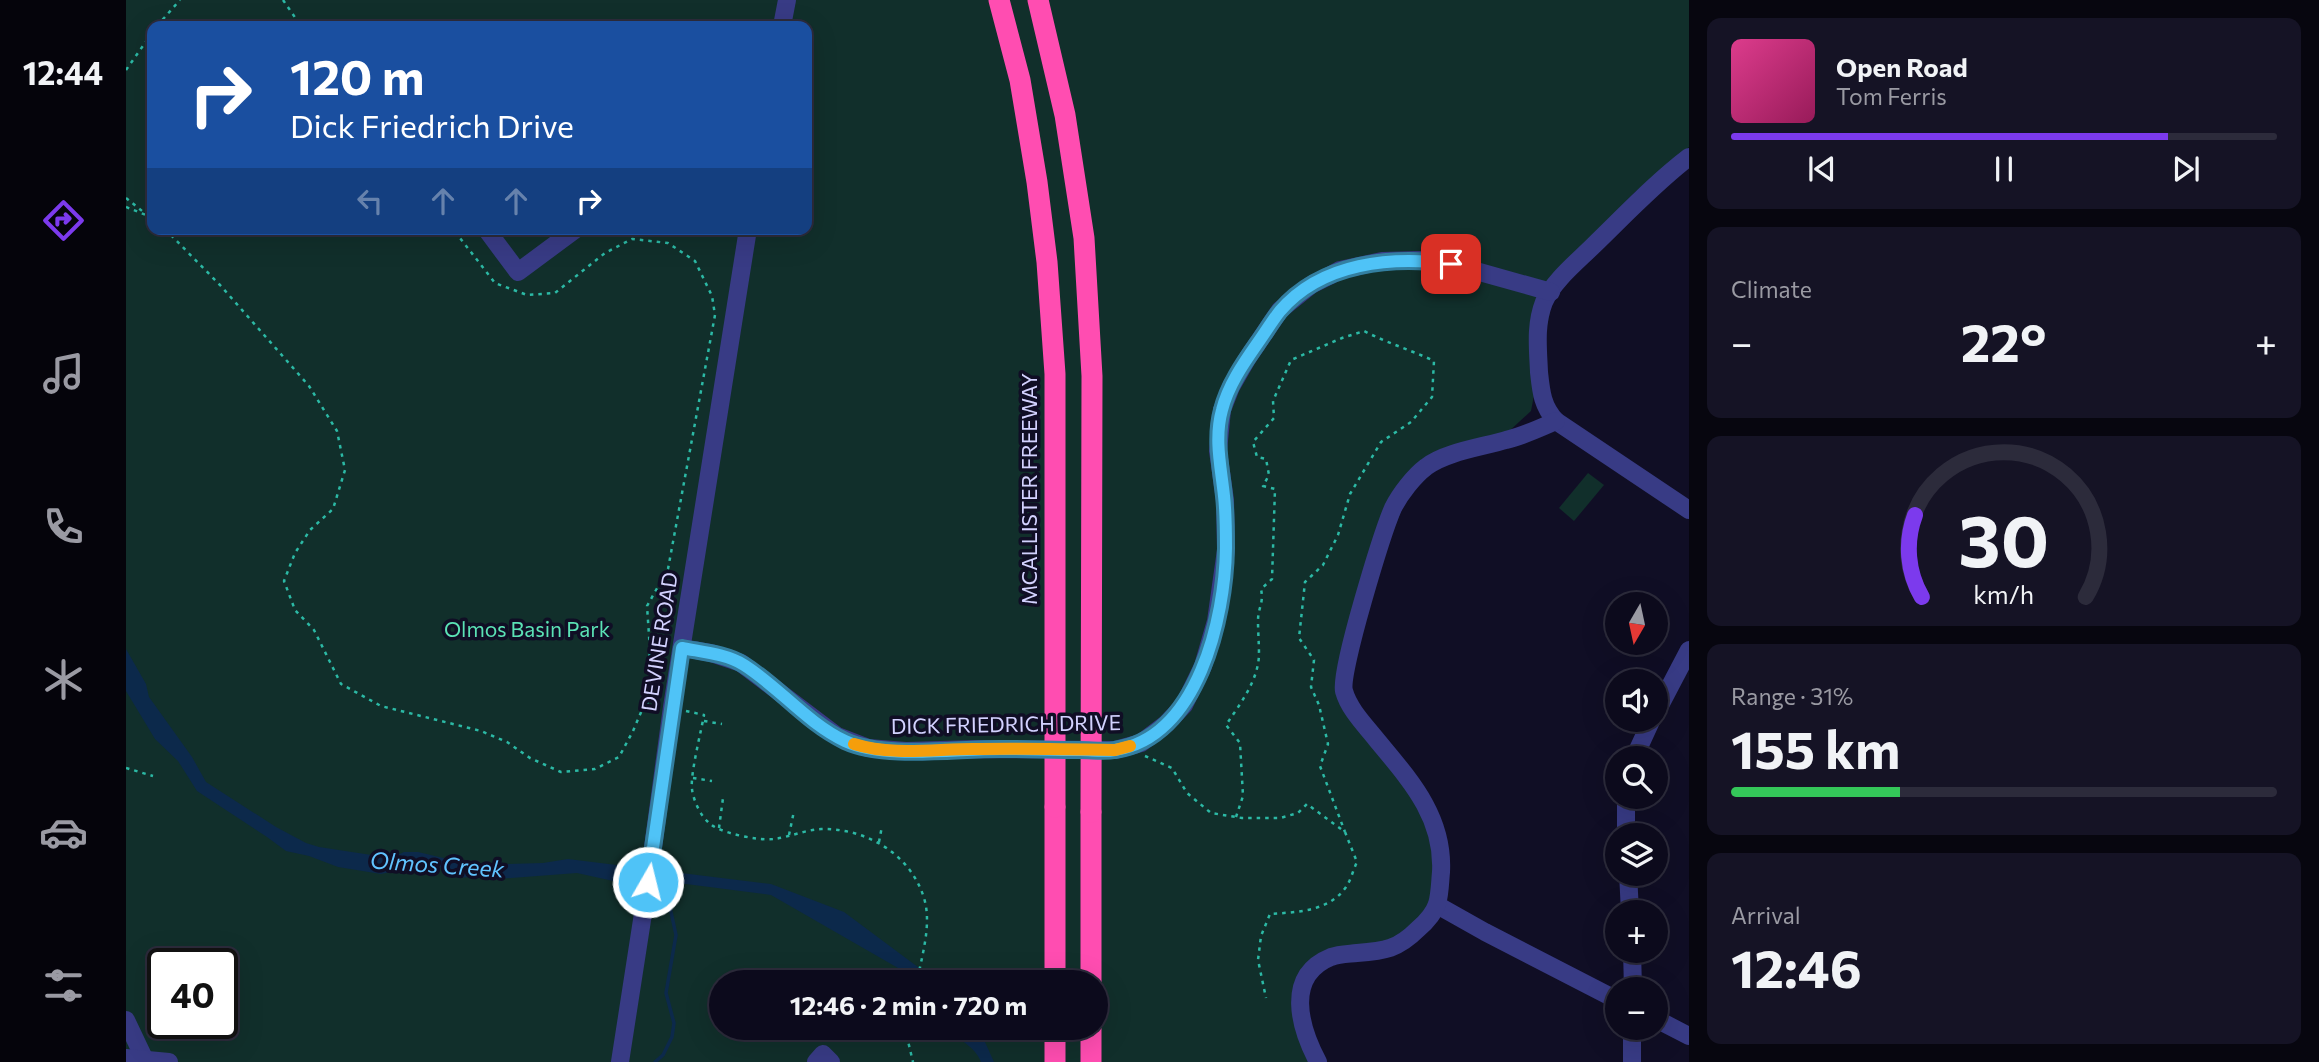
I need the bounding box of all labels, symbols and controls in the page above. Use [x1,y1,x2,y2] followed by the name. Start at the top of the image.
[290,45,424,105] text: 120 m
[175,49,266,140] icon: right
[1836,51,1968,82] text: Open Road
[23,52,103,92] text: 12:44
[1836,82,1947,110] text: Tom Ferris
[290,105,574,145] text: Dick Friedrich Drive
[1803,150,1841,188] icon: previous
[1985,150,2023,188] icon: pause
[2167,150,2205,188] icon: next
[351,182,389,220] icon: left
[424,182,462,220] icon: ahead
[497,182,535,220] icon: ahead
[570,182,608,220] icon: right
[39,196,88,245] icon: directions
[1421,234,1481,294] pin
[1432,245,1470,283] icon: arrive
[1731,275,1812,303] text: Climate
[1961,309,2046,373] text: 22°
[1731,318,1753,365] text: −
[2255,318,2277,365] text: +
[39,349,88,398] icon: music
[1016,373,1041,605] street label: MCALLISTER FREEWAY
[1959,493,2049,582] text: 30
[39,502,88,551] icon: phone
[635,570,682,713] street label: DEVINE ROAD
[1974,579,2034,609] text: km/h
[1605,592,1668,654] north arrow
[1605,592,1668,1040] map controls
[444,616,610,641] park label: Olmos Basin Park
[39,655,88,704] icon: climate
[1605,669,1668,732] button: sound
[1731,682,1853,710] text: Range · 31%
[891,709,1121,738] street label: DICK FRIEDRICH DRIVE
[1731,716,1900,780] text: 155 km
[1605,746,1668,809] button: search
[39,808,88,857] icon: car
[1605,823,1668,886] button: layers
[369,845,506,883] water label: Olmos Creek
[611,845,685,919] position arrow
[1605,900,1668,963] button: +
[1731,901,1801,929] text: Arrival
[1731,935,1862,999] text: 12:46
[147,948,238,1039] speed limit sign: 40
[39,961,88,1010] icon: filters
[1605,977,1668,1040] button: −
[790,989,1027,1020] text: 12:46 · 2 min · 720 m

